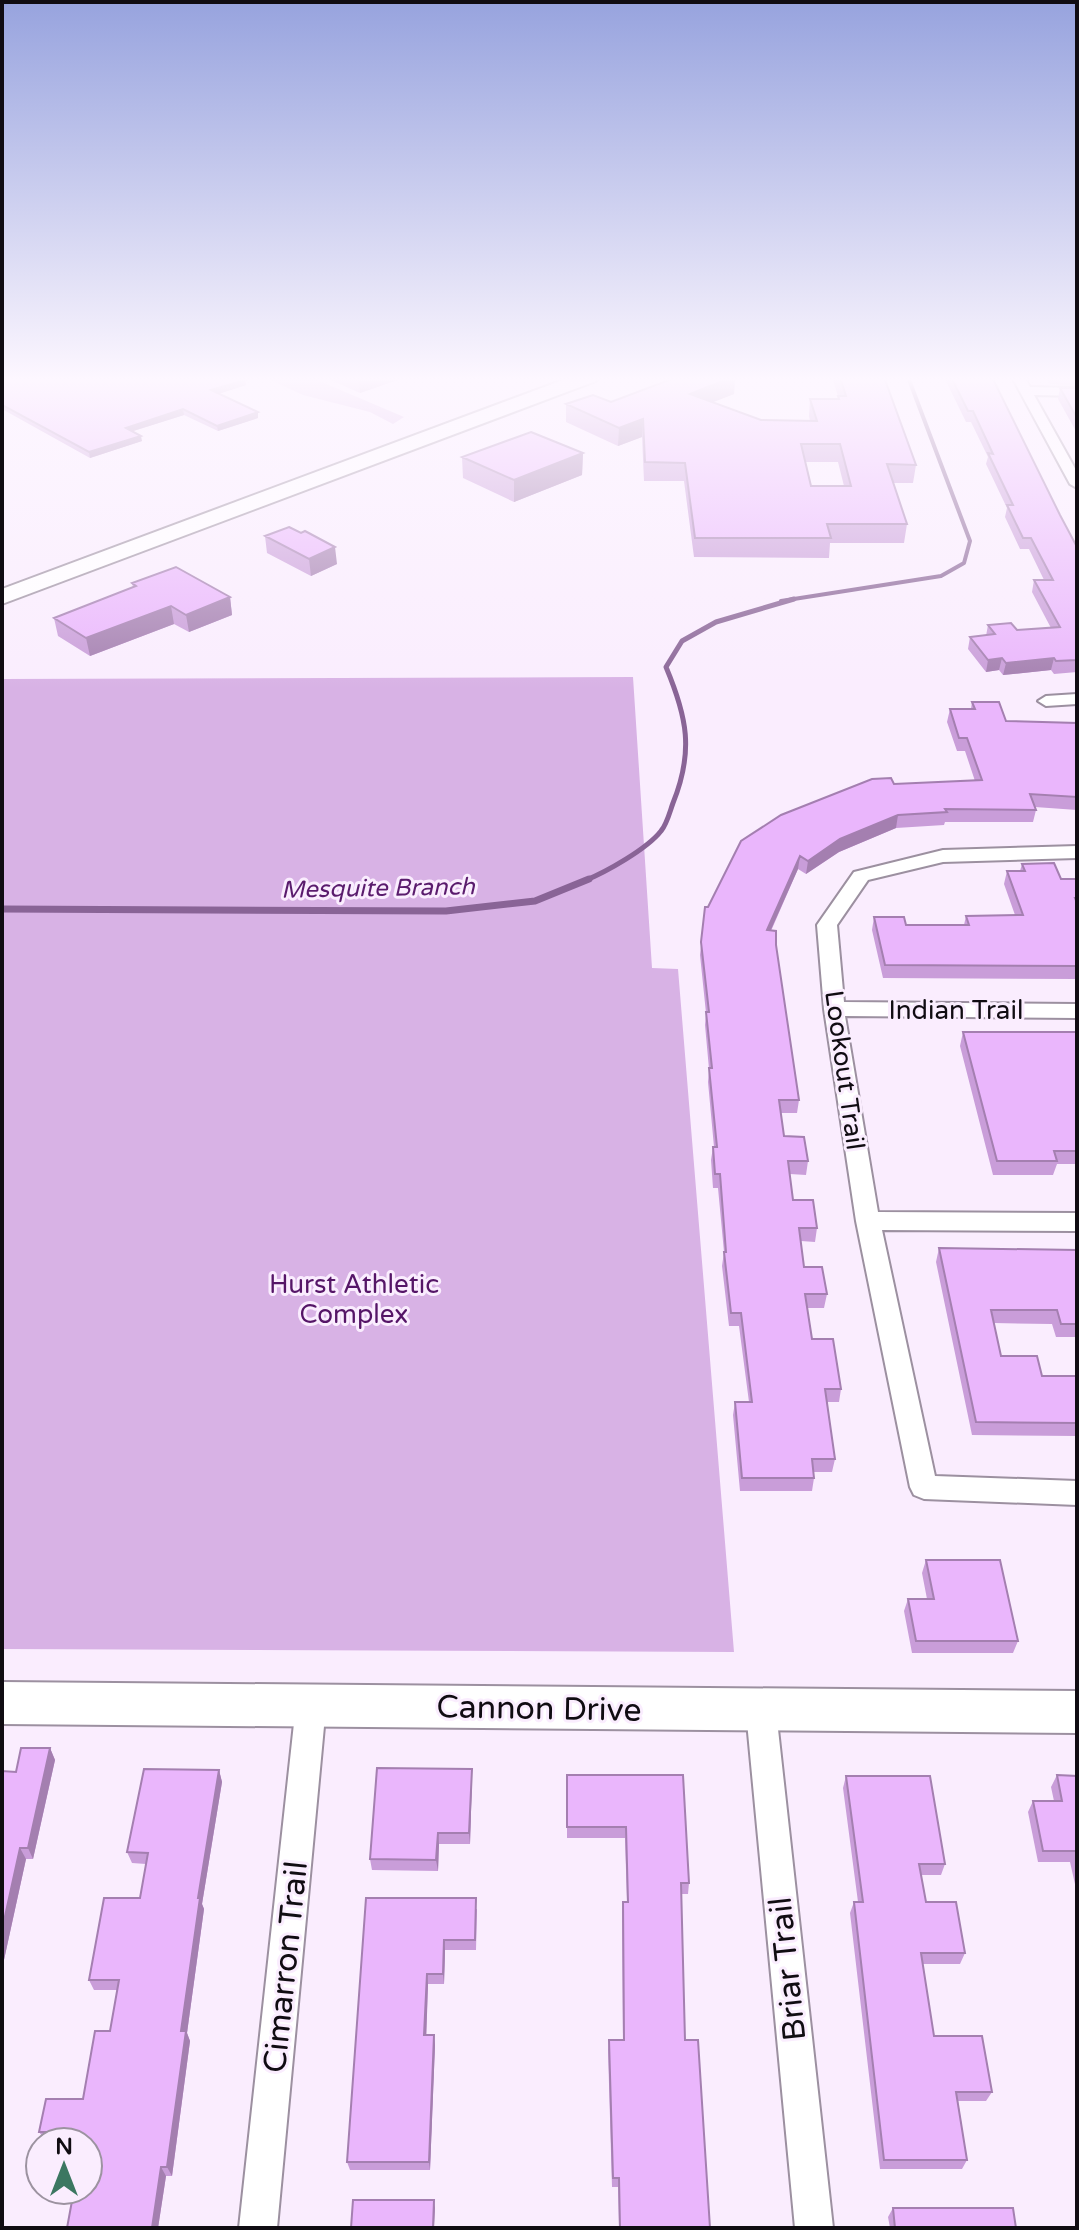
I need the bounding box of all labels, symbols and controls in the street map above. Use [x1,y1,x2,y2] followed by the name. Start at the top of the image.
[281,872,476,905] water label: Mesquite Branch
[818,988,871,1152] street label: Lookout Trail
[889,995,1023,1026] street label: Indian Trail
[269,1269,439,1330] park label: Hurst Athletic Complex
[436,1688,642,1730] street label: Cannon Drive
[256,1859,316,2075] street label: Cimarron Trail
[762,1895,814,2043] street label: Briar Trail
[24,2126,104,2206] north arrow
[55,2134,73,2160] text: N

